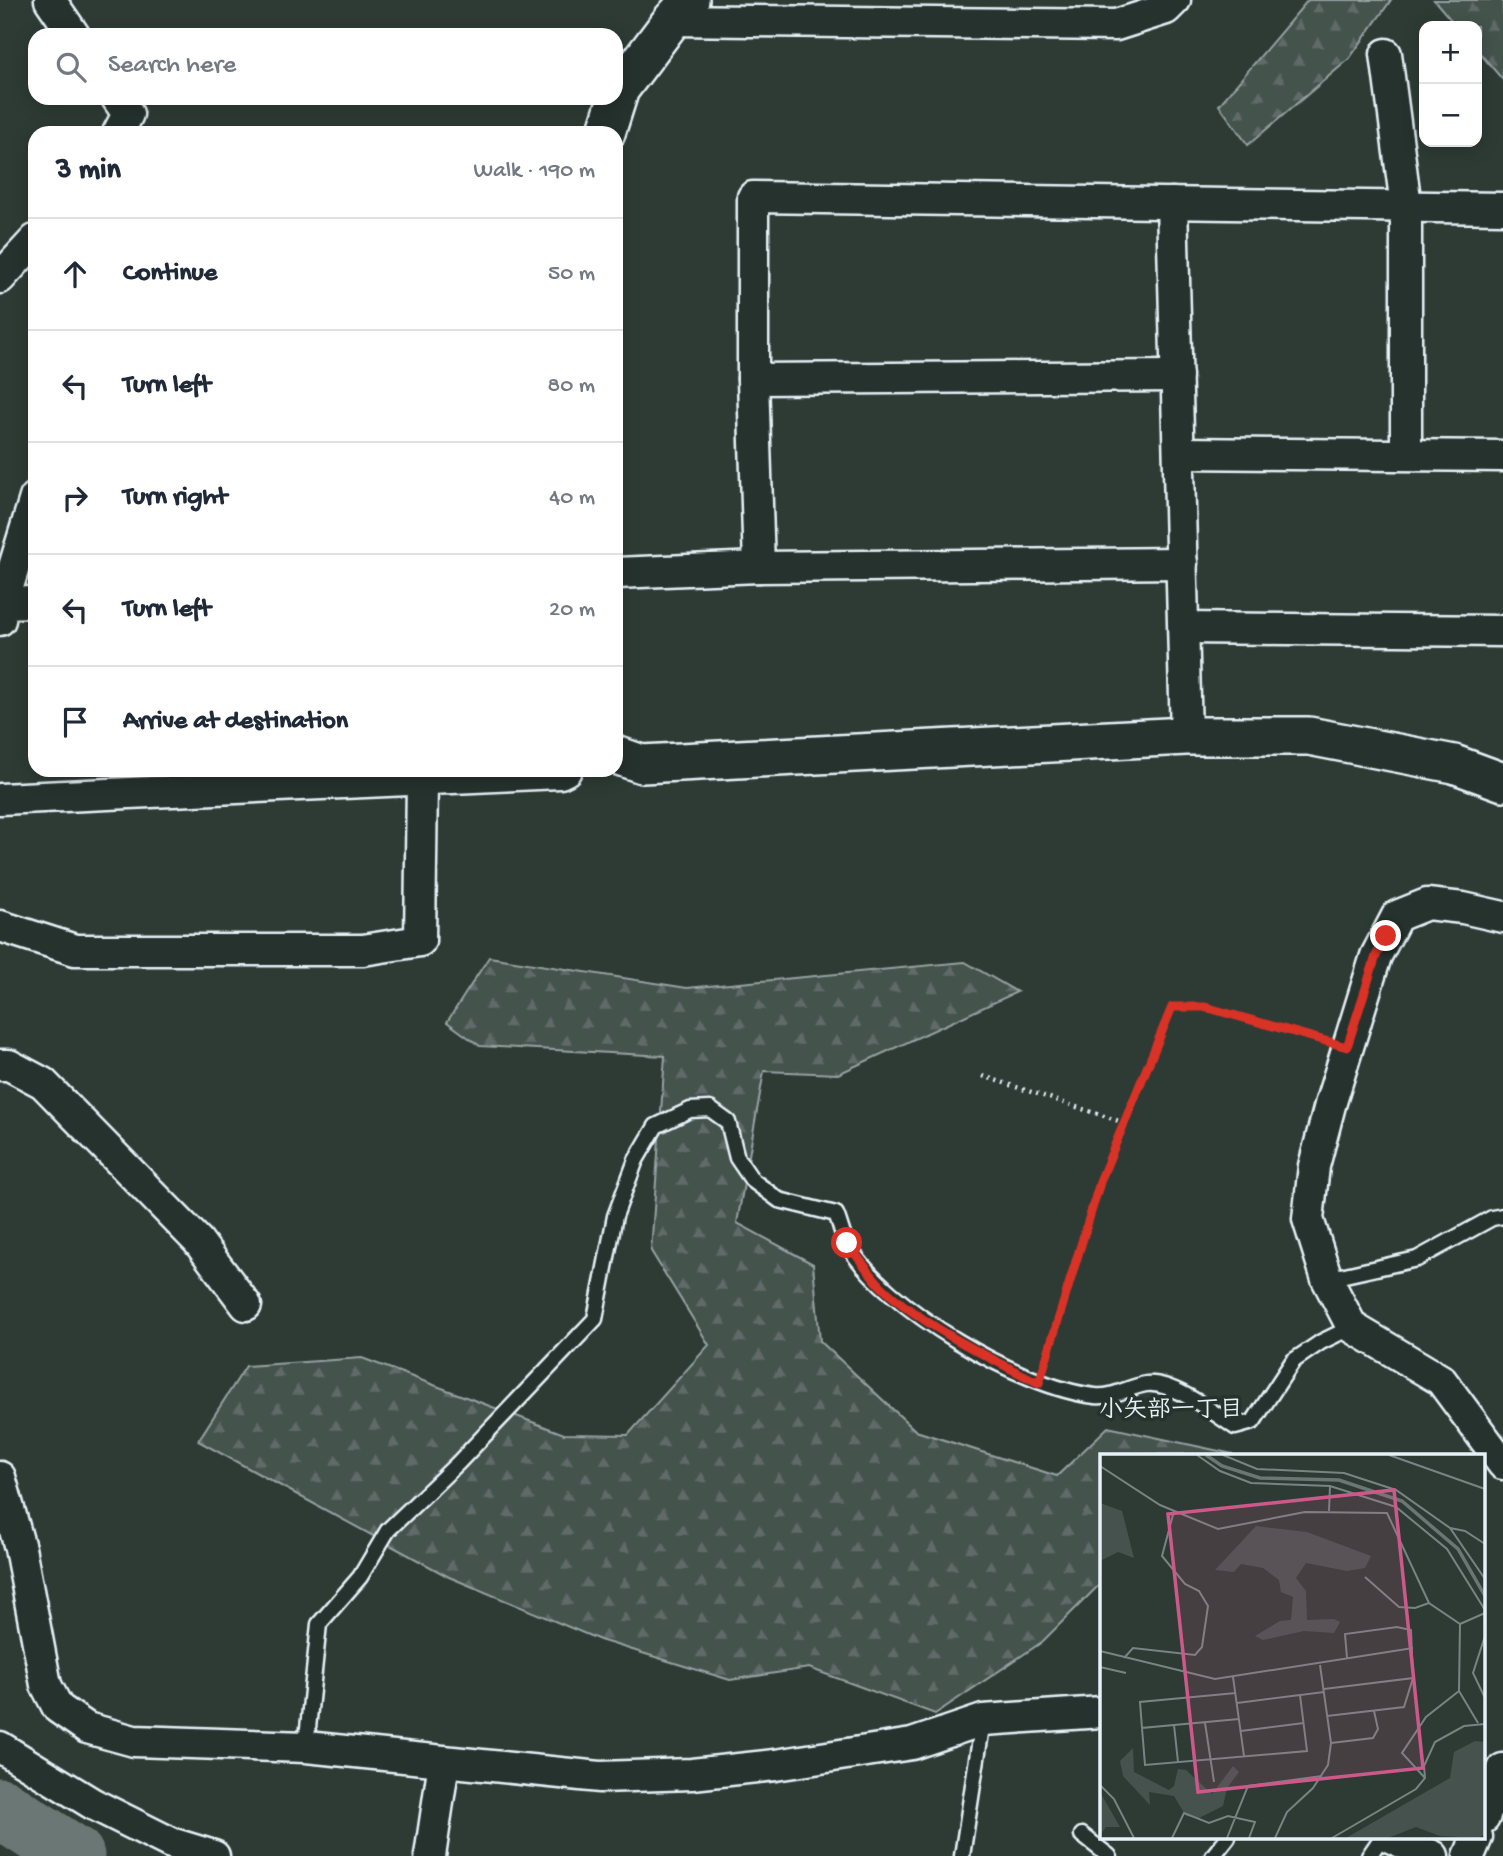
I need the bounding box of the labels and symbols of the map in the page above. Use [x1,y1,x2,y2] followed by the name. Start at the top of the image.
[1370,920,1401,951] route end
[831,1227,862,1258] route start
[1099,1396,1243,1426] district label: 小矢部一丁目
[1100,1454,1486,1839] inset map

